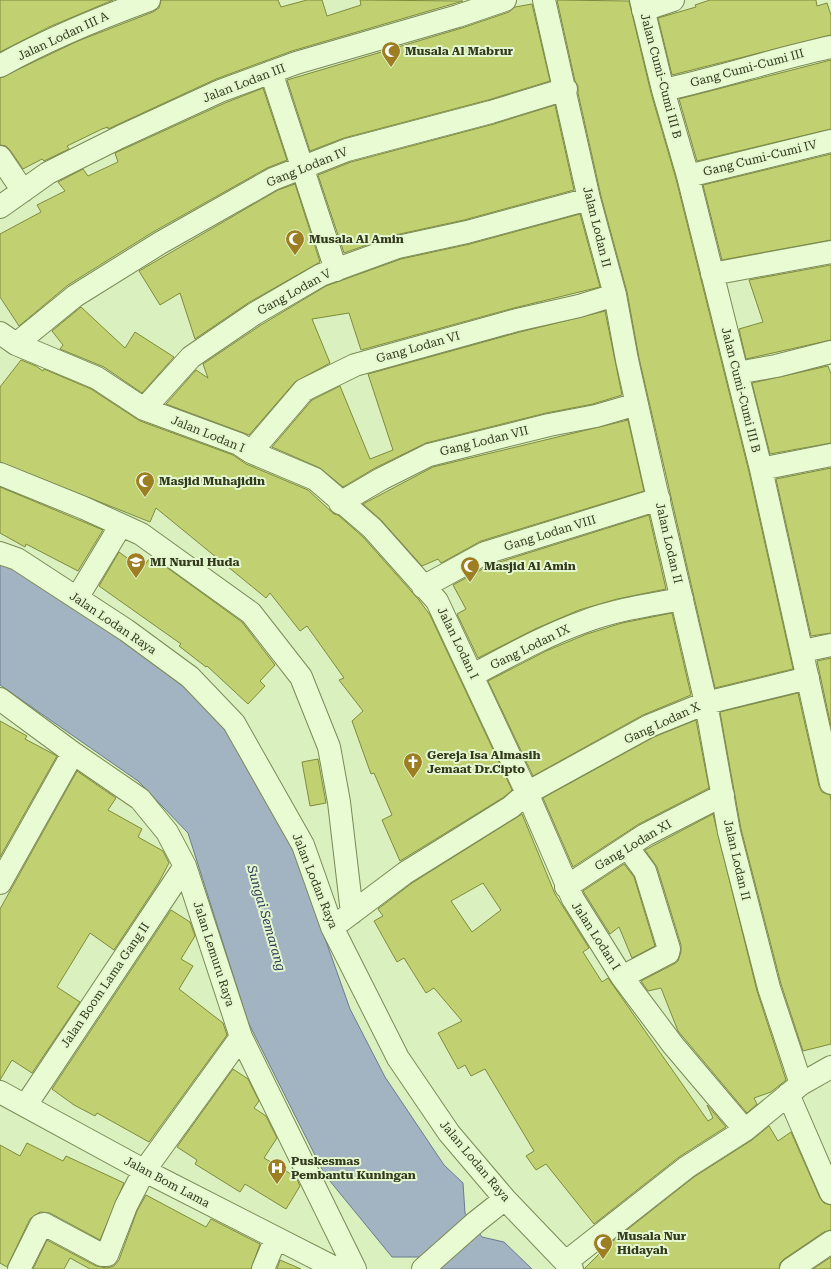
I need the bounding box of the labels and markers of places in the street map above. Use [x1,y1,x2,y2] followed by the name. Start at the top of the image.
[380,40,402,68] mosque icon: Musala Al Mabrur
[405,44,514,58] place label: Musala Al Mabrur
[284,228,306,256] mosque icon: Musala Al Amin
[309,232,404,246] place label: Musala Al Amin
[134,470,156,498] mosque icon: Masjid Muhajidin
[159,474,265,488] place label: Masjid Muhajidin
[125,551,147,579] school or university icon: MI Nurul Huda
[150,555,240,569] place label: MI Nurul Huda
[459,555,481,583] mosque icon: Masjid Al Amin
[484,559,576,573] place label: Masjid Al Amin
[427,748,540,776] place label: Gereja Isa Almasih Jemaat Dr.Cipto
[402,751,424,779] church icon: Gereja Isa Almasih Jemaat Dr.Cipto
[291,1154,416,1182] place label: Puskesmas Pembantu Kuningan
[266,1157,288,1185] hospital icon: Puskesmas Pembantu Kuningan
[617,1229,687,1257] place label: Musala Nur Hidayah
[592,1232,614,1260] mosque icon: Musala Nur Hidayah

